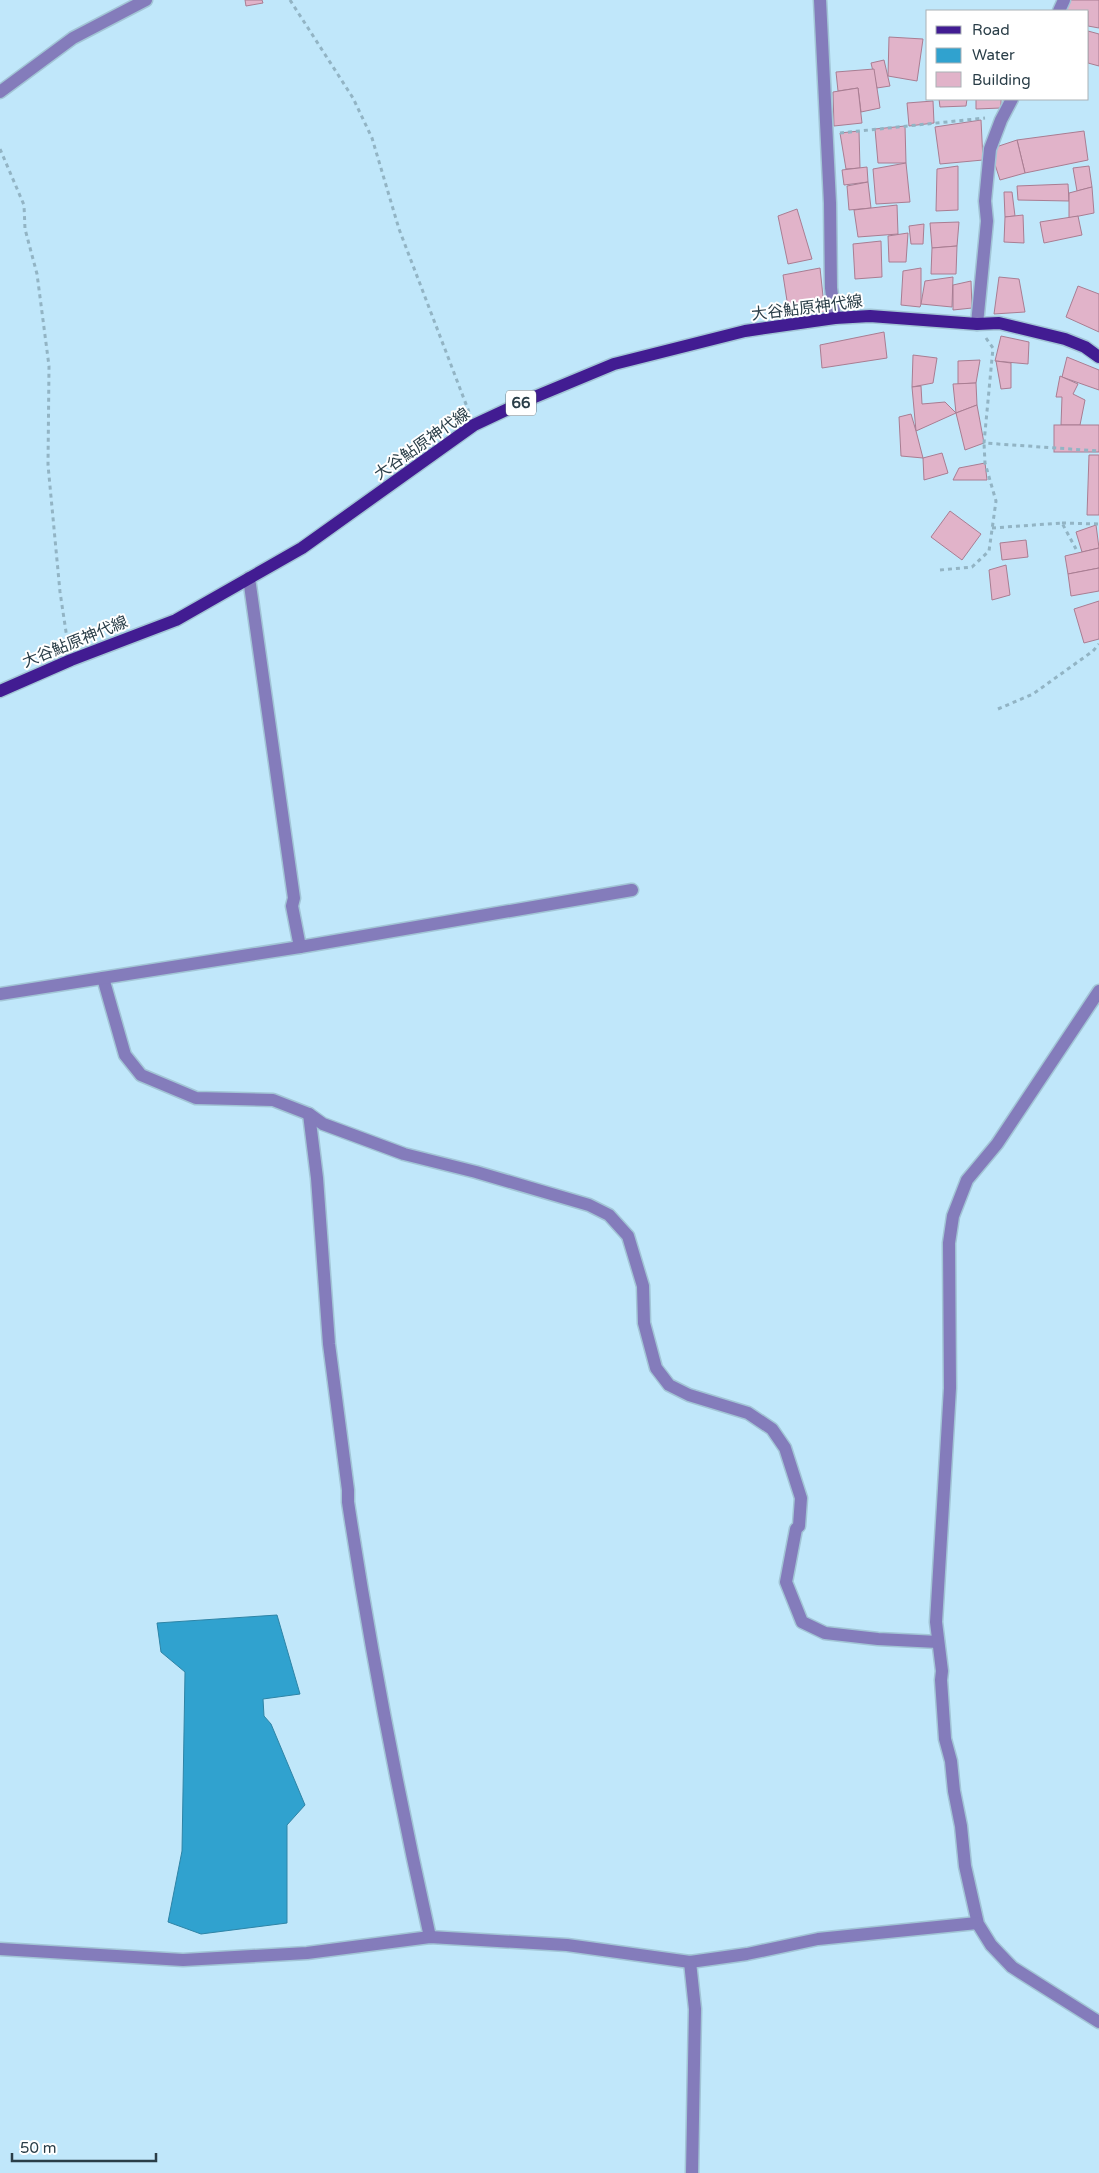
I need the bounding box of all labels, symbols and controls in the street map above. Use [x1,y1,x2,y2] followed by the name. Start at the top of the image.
[926,10,1089,100] legend
[972,21,1010,39] text: Road
[972,46,1015,64] text: Water
[972,71,1031,89] text: Building
[750,291,864,325] street label: 大谷鮎原神代線
[506,390,536,416] road number: 66
[370,404,474,484] street label: 大谷鮎原神代線
[19,612,131,672] street label: 大谷鮎原神代線
[12,2130,156,2162] scale bar
[20,2139,57,2157] text: 50 m

